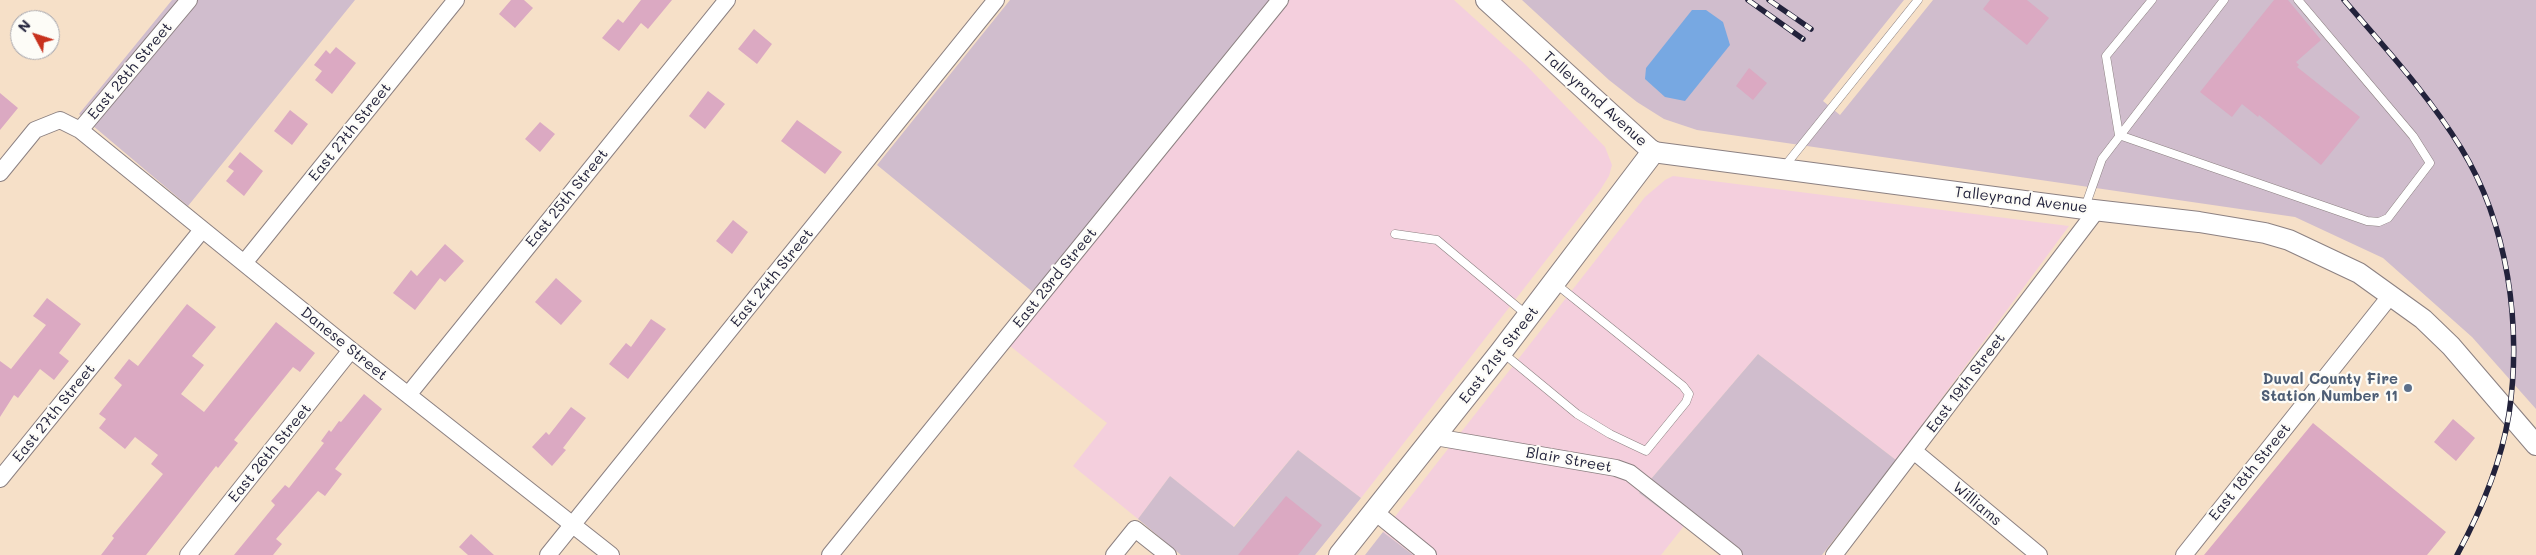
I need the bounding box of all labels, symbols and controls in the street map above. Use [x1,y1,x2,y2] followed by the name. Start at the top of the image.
[10,10,60,60] north arrow
[13,16,35,36] text: N
[84,19,176,123] street label: East 28th Street
[1539,48,1651,150] street label: Talleyrand Avenue
[305,79,395,185] street label: East 27th Street
[522,145,612,251] street label: East 25th Street
[1954,183,2088,217] street label: Talleyrand Avenue
[1009,224,1101,332] street label: East 23rd Street
[727,225,817,331] street label: East 24th Street
[1456,303,1542,407] street label: East 21st Street
[297,304,391,384] street label: Danese Street
[1923,330,2009,436] street label: East 19th Street
[9,360,99,466] street label: East 27th Street
[2261,370,2398,405] place label: Duval County Fire Station Number 11
[2402,382,2414,394] marker: Duval County Fire Station Number 11
[225,400,315,506] street label: East 26th Street
[2205,420,2295,524] street label: East 18th Street
[1525,444,1613,476] street label: Blair Street
[1949,478,2005,530] street label: Williams

